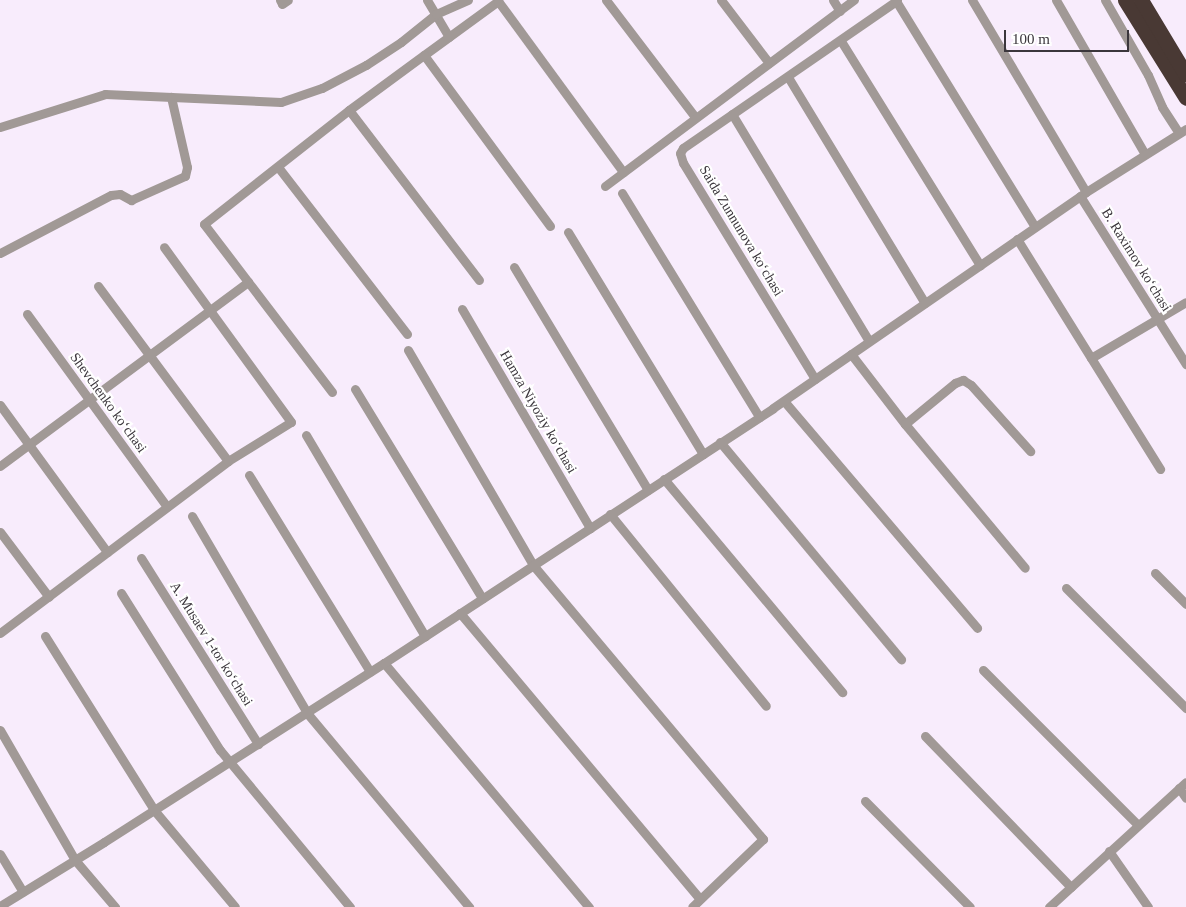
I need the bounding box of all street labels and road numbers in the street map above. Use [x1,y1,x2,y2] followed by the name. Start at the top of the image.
[695,163,787,299] street label: Saida Zunnunova koʻchasi
[1097,205,1175,315] street label: B. Raximov koʻchasi
[496,348,580,476] street label: Hamza Niyoziy koʻchasi
[66,350,150,456] street label: Shevchenko koʻchasi
[166,579,256,709] street label: A. Musaev 1-tor koʻchasi

